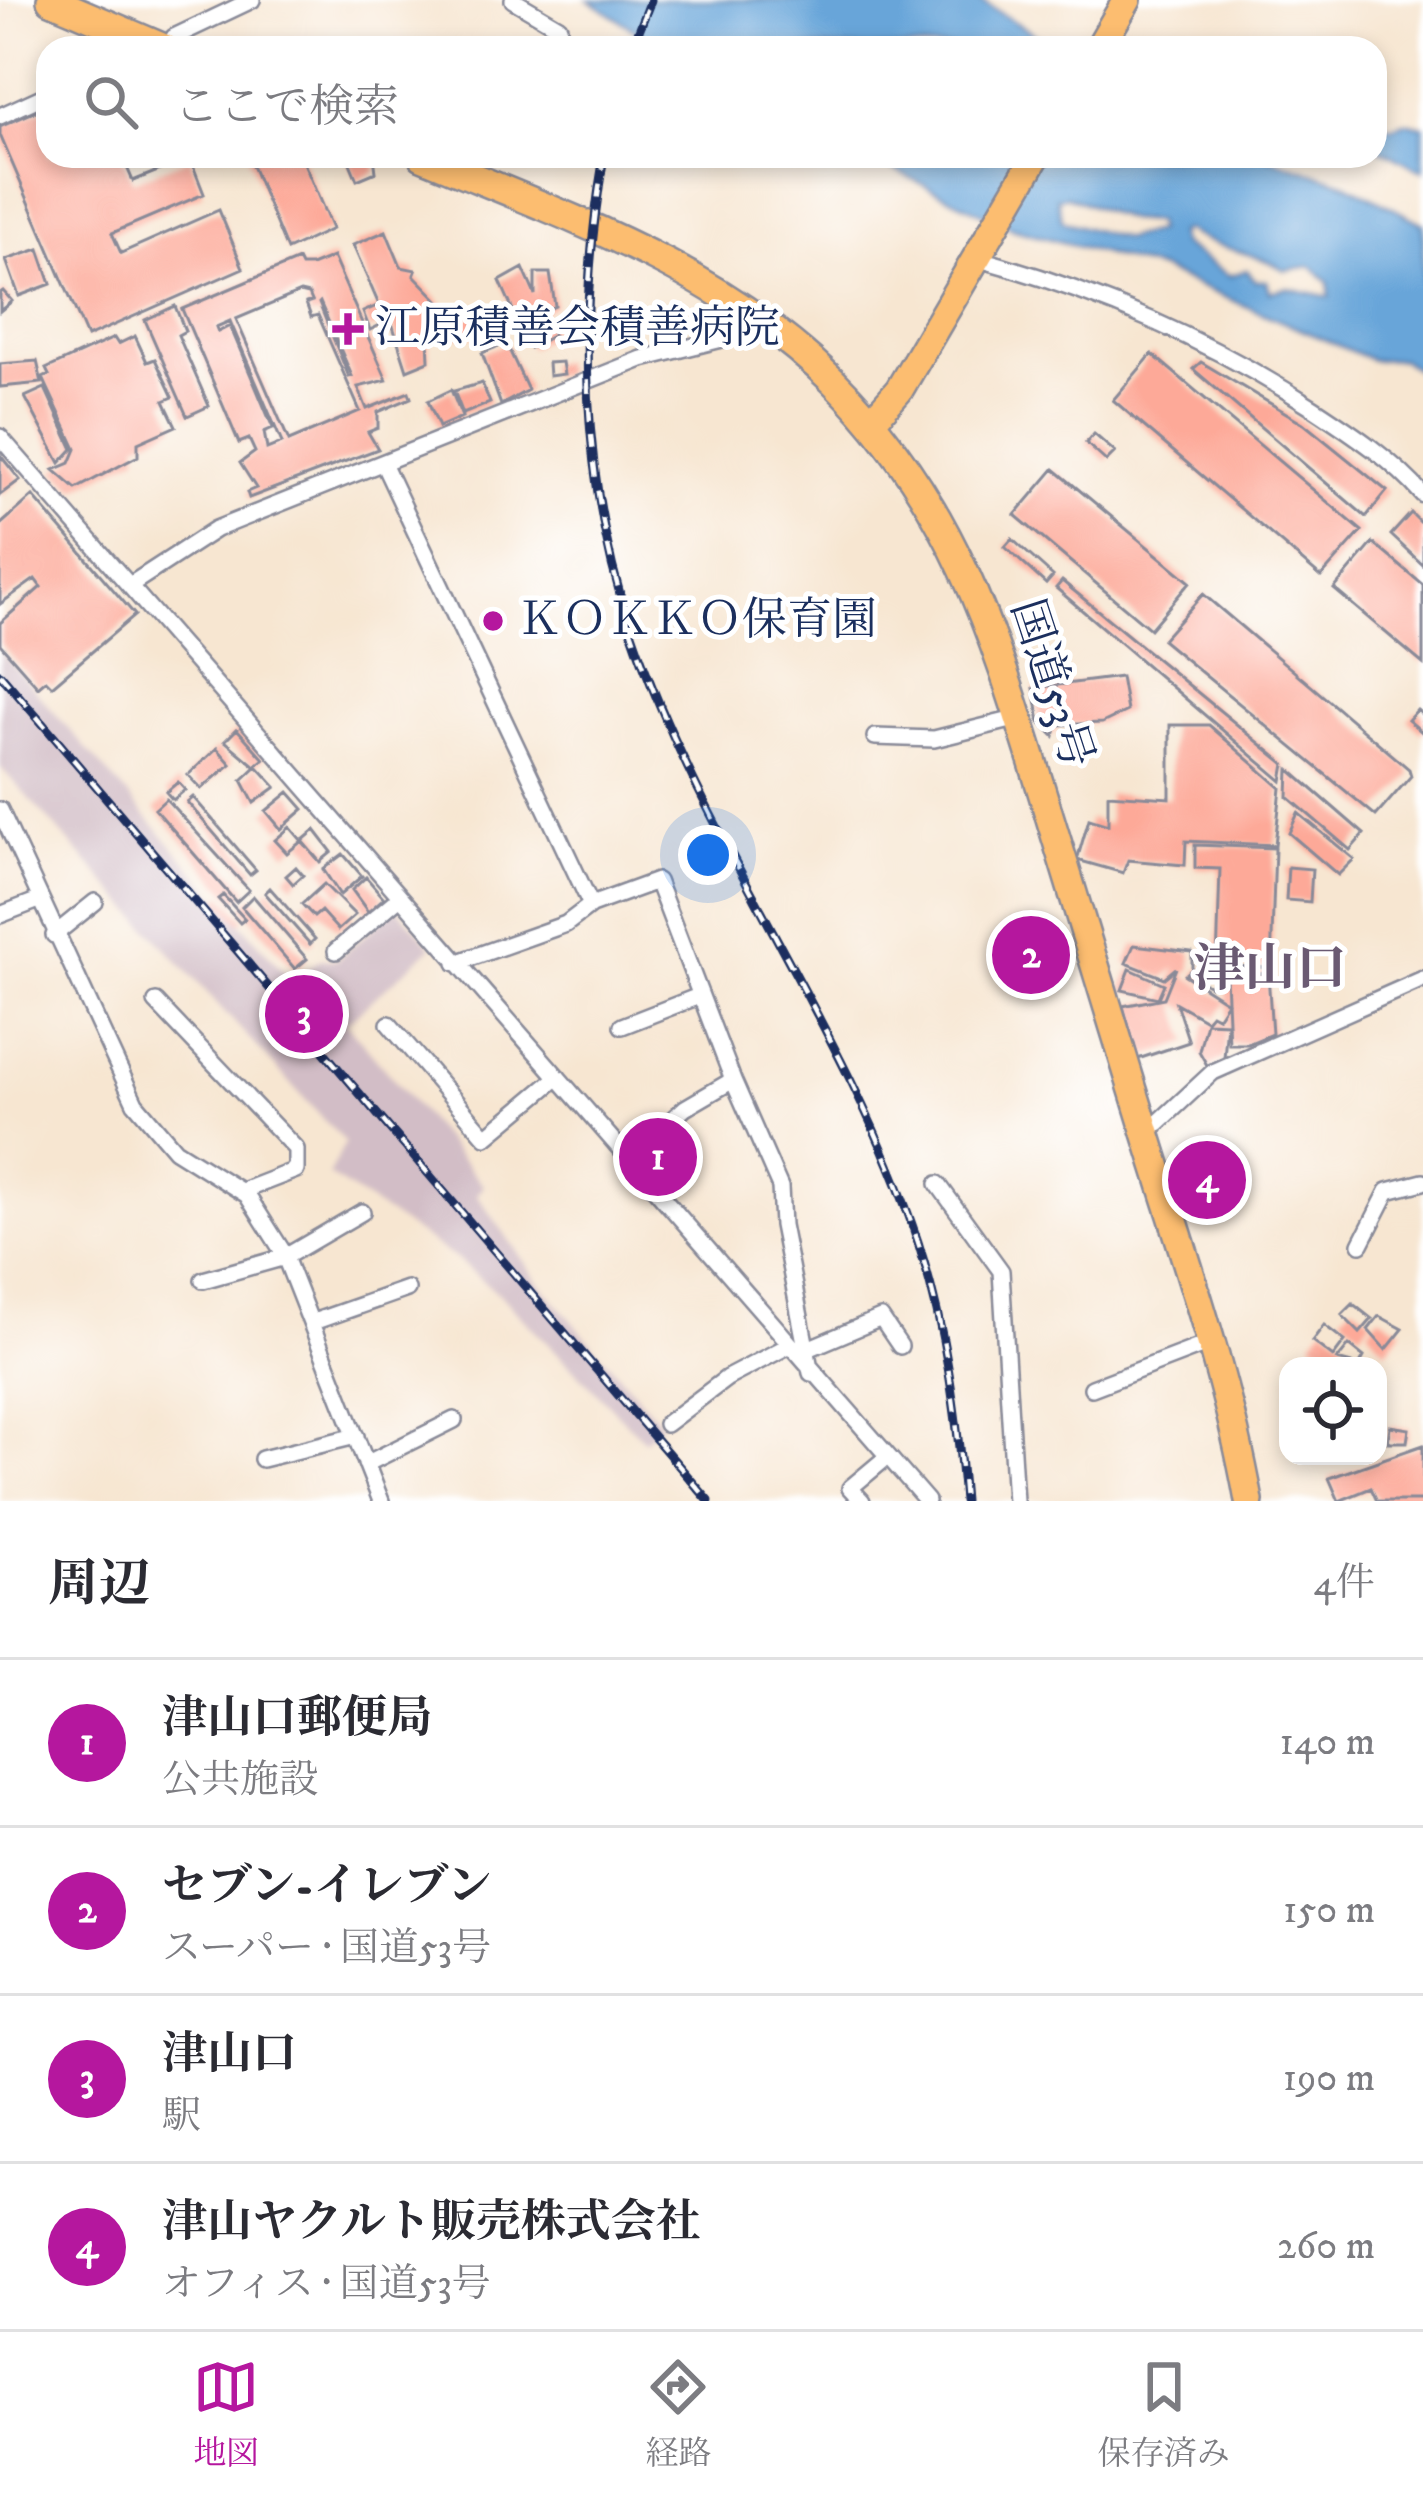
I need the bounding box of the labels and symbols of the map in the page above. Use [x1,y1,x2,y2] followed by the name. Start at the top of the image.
[375,301,780,357] place label: 江原積善会積善病院
[332,313,364,345] marker: 江原積善会積善病院
[517,593,877,649] place label: ＫＯＫＫＯ保育園
[997,593,1105,775] street label: 国道53号
[480,608,506,634] marker: ＫＯＫＫＯ保育園
[678,825,738,885] your location
[992,910,1070,1000] pin: 2
[1193,938,1347,1002] district label: 津山口
[265,969,343,1059] pin: 3
[619,1112,697,1202] pin: 1
[1168,1135,1246,1225] pin: 4

